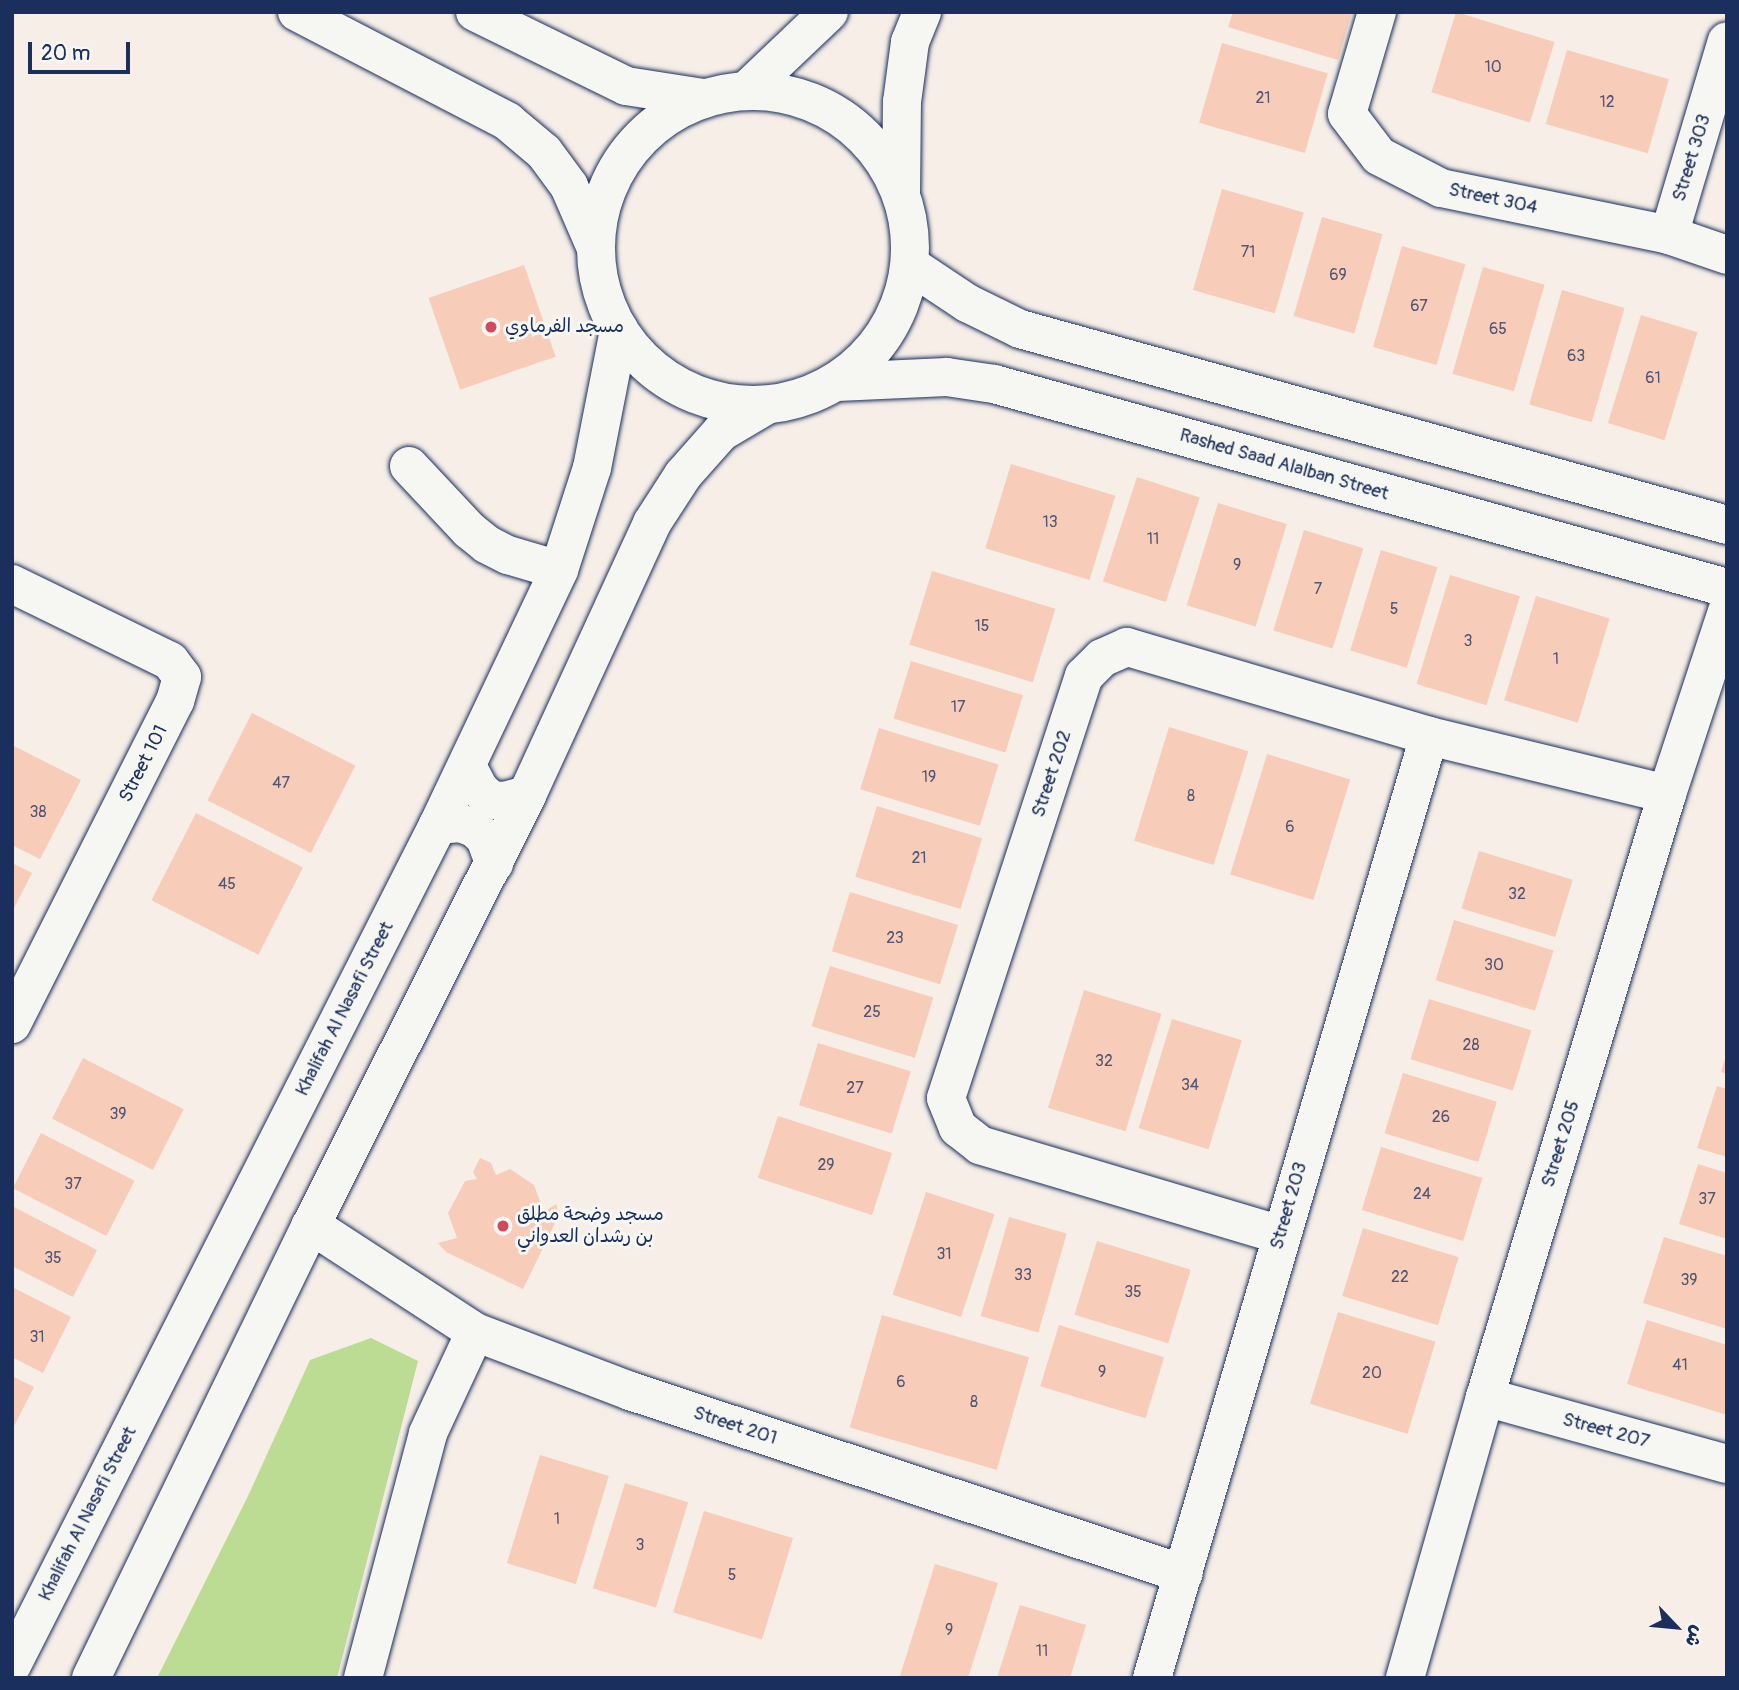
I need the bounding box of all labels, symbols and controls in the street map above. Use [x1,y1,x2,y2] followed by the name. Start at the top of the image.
[32,28,133,72] scale bar
[41,40,90,67] text: 20 m
[1484,57,1502,77] house number: 10
[1255,88,1271,108] house number: 21
[1599,92,1615,112] house number: 12
[1668,112,1716,204] street label: Street 303
[1446,178,1540,220] street label: Street 304
[1241,242,1255,262] house number: 71
[1329,265,1347,285] house number: 69
[1410,296,1428,316] house number: 67
[505,316,624,338] place label: مسجد الفرماوي
[483,319,499,335] marker: مسجد الفرماوي
[1489,319,1507,339] house number: 65
[1567,346,1585,366] house number: 63
[1645,368,1661,388] house number: 61
[1177,424,1391,506] street label: Rashed Saad Alalban Street
[1042,512,1058,532] house number: 13
[1147,529,1159,549] house number: 11
[1233,555,1241,575] house number: 9
[1314,579,1322,599] house number: 7
[1390,599,1398,619] house number: 5
[975,616,989,636] house number: 15
[1464,631,1472,651] house number: 3
[1553,649,1559,669] house number: 1
[951,697,965,717] house number: 17
[115,722,173,806] street label: Street 101
[1027,728,1077,820] street label: Street 202
[922,767,936,787] house number: 19
[272,773,290,793] house number: 47
[1187,786,1195,806] house number: 8
[30,802,46,822] house number: 38
[1285,817,1295,837] house number: 6
[911,848,927,868] house number: 21
[218,874,236,894] house number: 45
[1508,884,1526,904] house number: 32
[291,918,399,1100] street label: Khalifah Al Nasafi Street
[886,928,904,948] house number: 23
[1484,955,1504,975] house number: 30
[863,1002,881,1022] house number: 25
[1462,1035,1480,1055] house number: 28
[1095,1051,1113,1071] house number: 32
[1181,1075,1199,1095] house number: 34
[846,1078,864,1098] house number: 27
[1537,1098,1585,1190] street label: Street 205
[109,1104,127,1124] house number: 39
[1432,1107,1450,1127] house number: 26
[817,1155,835,1175] house number: 29
[1266,1160,1312,1252] street label: Street 203
[64,1174,82,1194] house number: 37
[1413,1184,1431,1204] house number: 24
[1698,1189,1716,1209] house number: 37
[517,1204,664,1248] place label: مسجد وضحة مطلق بن رشدان العدواني
[495,1218,511,1234] marker: مسجد وضحة مطلق بن رشدان العدواني
[936,1244,952,1264] house number: 31
[44,1248,62,1268] house number: 35
[1014,1265,1032,1285] house number: 33
[1391,1267,1409,1287] house number: 22
[1680,1270,1698,1290] house number: 39
[1124,1282,1142,1302] house number: 35
[29,1327,45,1347] house number: 31
[1672,1355,1688,1375] house number: 41
[1098,1362,1106,1382] house number: 9
[1362,1363,1382,1383] house number: 20
[896,1372,906,1392] house number: 6
[970,1392,978,1412] house number: 8
[690,1402,780,1450] street label: Street 201
[1560,1408,1652,1454] street label: Street 207
[34,1423,142,1605] street label: Khalifah Al Nasafi Street
[554,1509,560,1529] house number: 1
[636,1535,644,1555] house number: 3
[728,1565,736,1585] house number: 5
[1641,1592,1711,1662] north arrow
[945,1620,953,1640] house number: 9
[1680,1622,1710,1651] text: ش
[1036,1641,1048,1661] house number: 11

